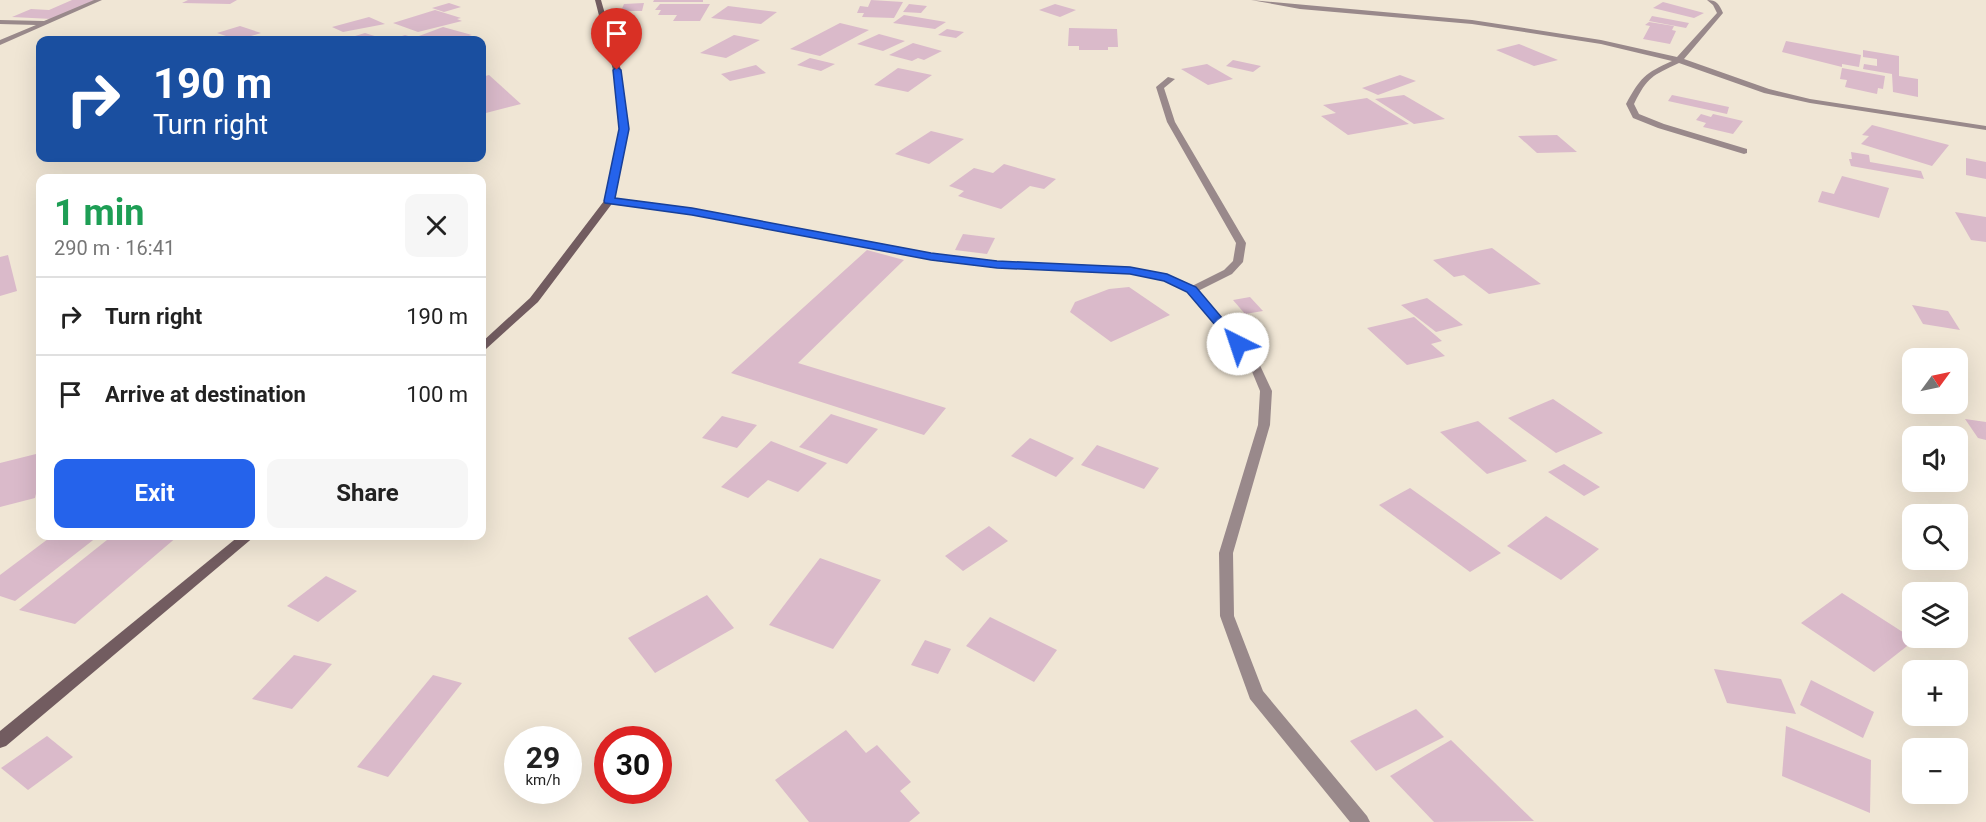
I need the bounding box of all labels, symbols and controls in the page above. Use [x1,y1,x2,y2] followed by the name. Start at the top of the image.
[591,8,642,70] pin
[600,17,633,50] icon: arrive
[153,59,272,108] text: 190 m
[54,60,132,138] icon: right
[153,109,268,141] text: Turn right
[54,192,145,234] text: 1 min
[405,194,468,257] button: close
[54,236,175,260] text: 290 m · 16:41
[54,300,87,333] icon: right
[105,304,202,329] text: Turn right
[406,304,468,329] text: 190 m
[1206,312,1270,376] position arrow
[1902,348,1968,414] north arrow
[1902,348,1968,804] map controls
[54,378,87,411] icon: arrive
[105,382,306,407] text: Arrive at destination
[406,382,468,407] text: 100 m
[1902,426,1968,492] button: sound
[54,459,255,528] button: Exit
[267,459,468,528] button: Share
[1902,504,1968,570] button: search
[1902,582,1968,648] button: layers
[1902,660,1968,726] button: +
[594,726,672,804] speed limit sign: 30
[1902,738,1968,804] button: −
[526,740,560,775] text: 29
[525,771,561,789] text: km/h

